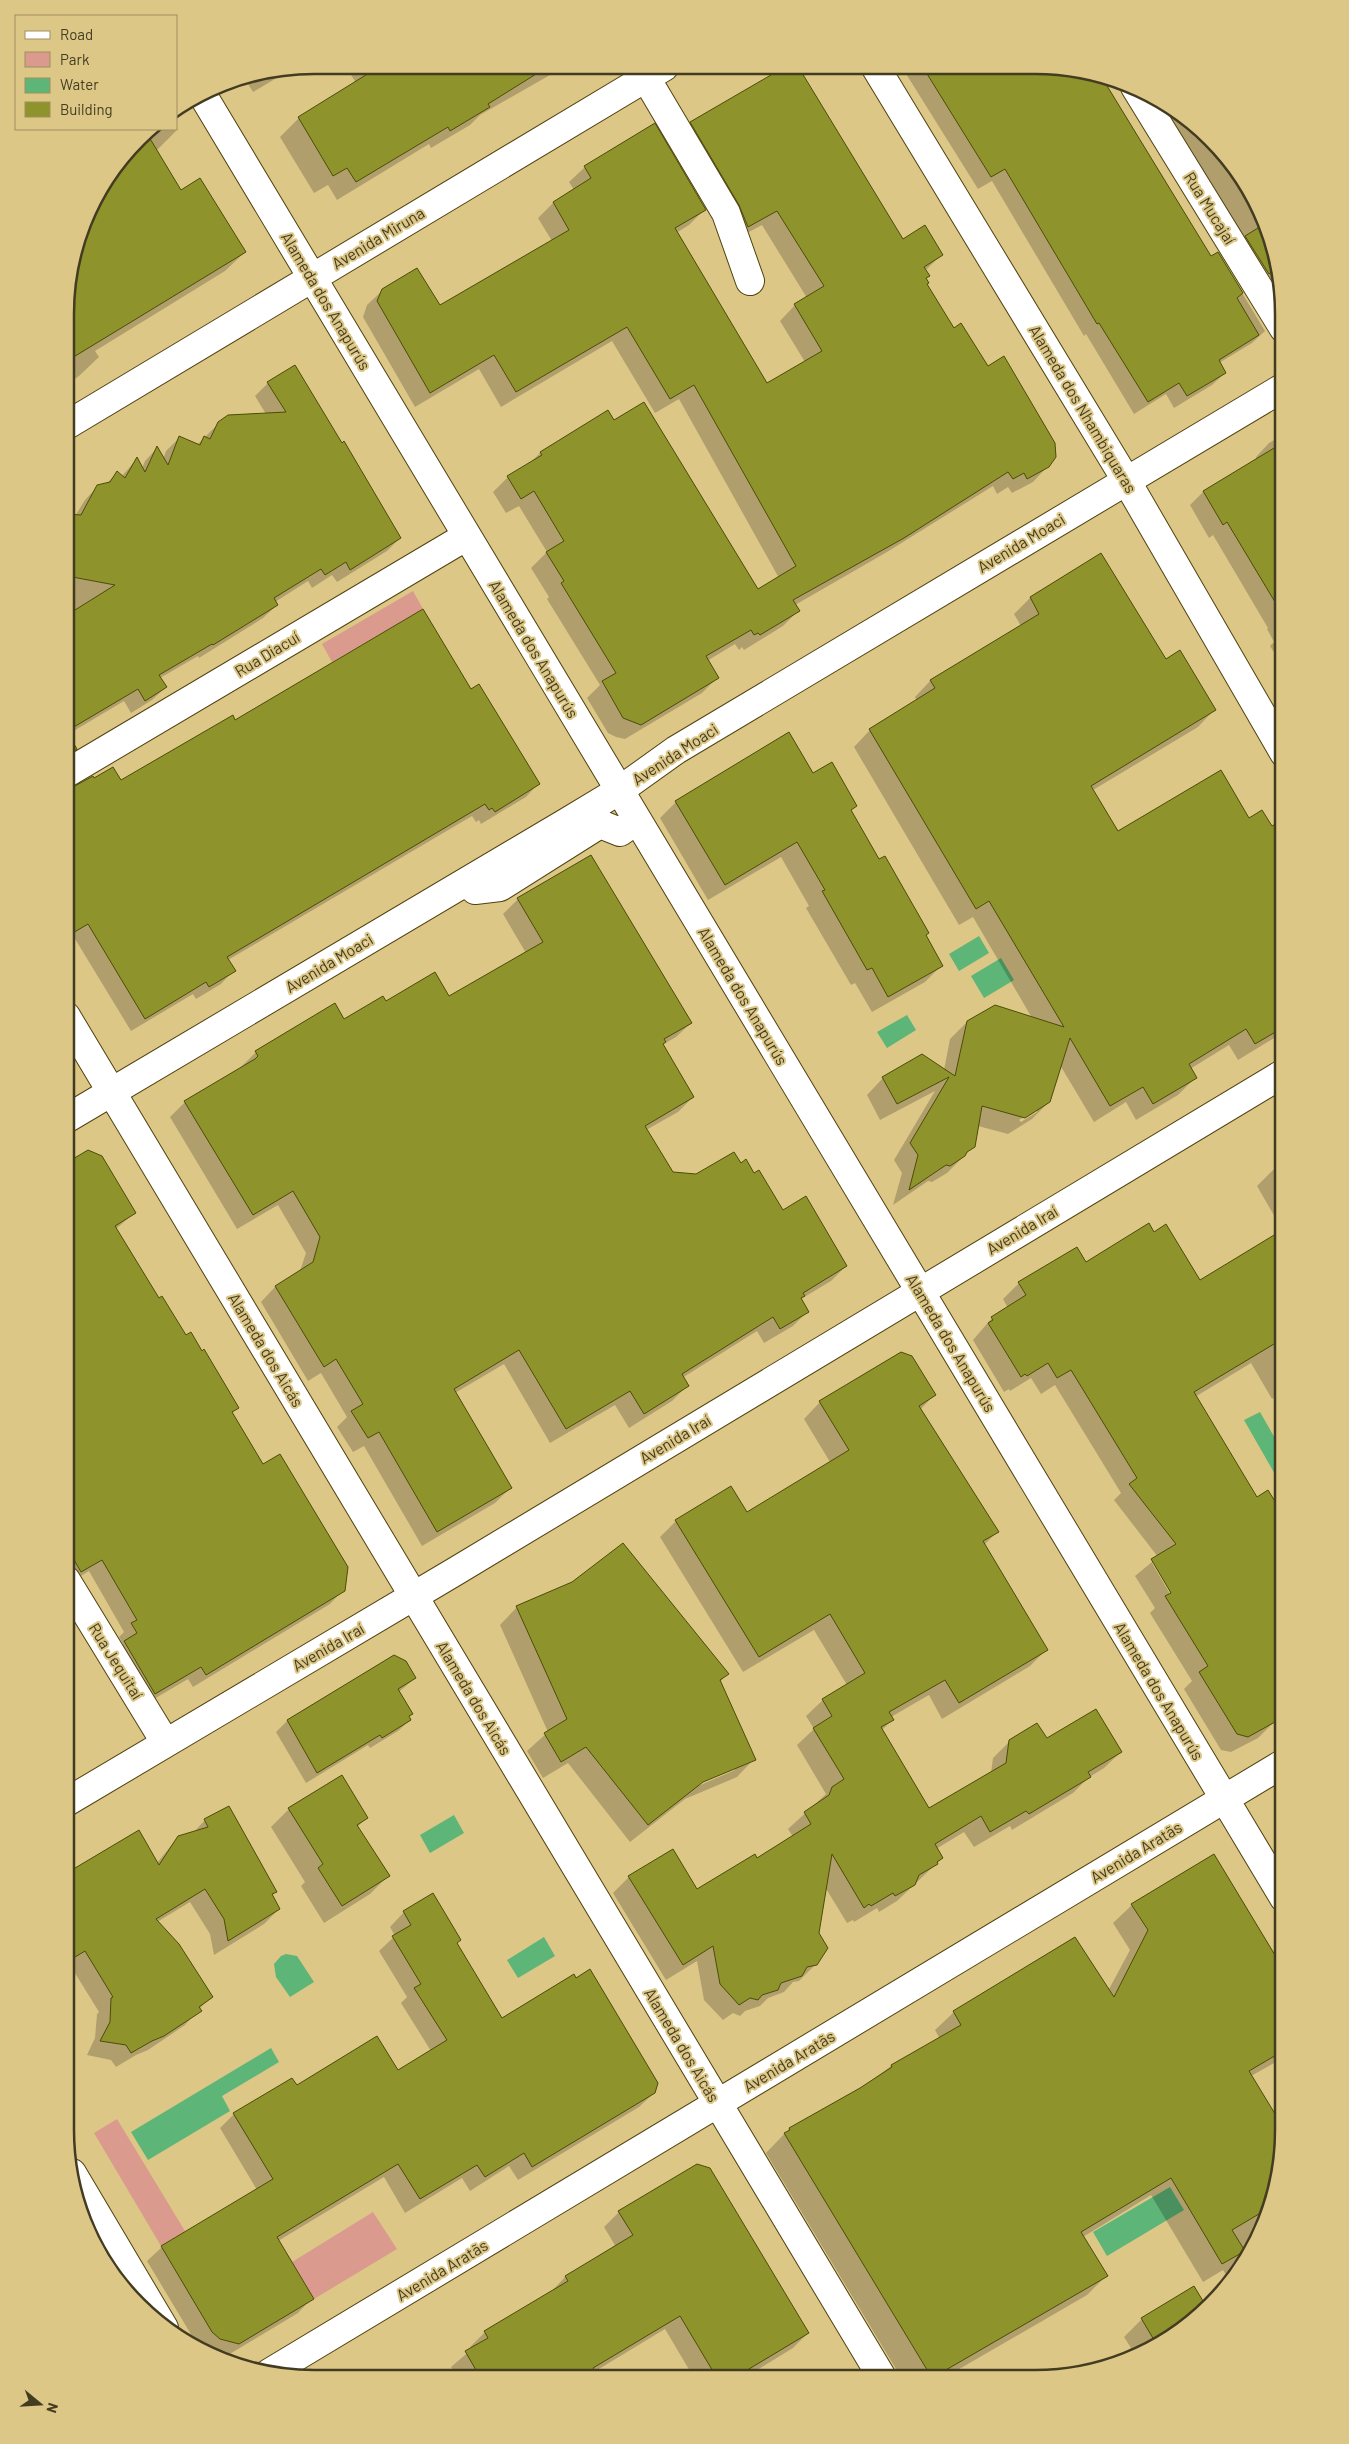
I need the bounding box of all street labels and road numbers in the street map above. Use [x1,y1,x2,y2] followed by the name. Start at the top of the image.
[1181,168,1240,248] street label: Rua Mucajaí
[328,202,427,273] street label: Avenida Miruna
[278,228,375,373] street label: Alameda dos Anapurús
[1026,321,1141,496] street label: Alameda dos Nhambiquaras
[974,509,1068,576] street label: Avenida Moaci
[486,576,583,721] street label: Alameda dos Anapurús
[231,627,303,680] street label: Rua Diacuí
[628,719,721,788] street label: Avenida Moaci
[695,923,792,1068] street label: Alameda dos Anapurús
[282,929,376,996] street label: Avenida Moaci
[983,1201,1061,1258] street label: Avenida Iraí
[903,1270,1000,1415] street label: Alameda dos Anapurús
[225,1289,308,1410] street label: Alameda dos Aicás
[636,1410,714,1467] street label: Avenida Iraí
[289,1618,367,1675] street label: Avenida Iraí
[1111,1618,1208,1763] street label: Alameda dos Anapurús
[85,1619,148,1703] street label: Rua Jequitaí
[433,1637,516,1758] street label: Alameda dos Aicás
[1087,1817,1185,1886] street label: Avenida Aratãs
[641,1984,724,2105] street label: Alameda dos Aicás
[740,2026,838,2095] street label: Avenida Aratãs
[393,2235,491,2304] street label: Avenida Aratãs

